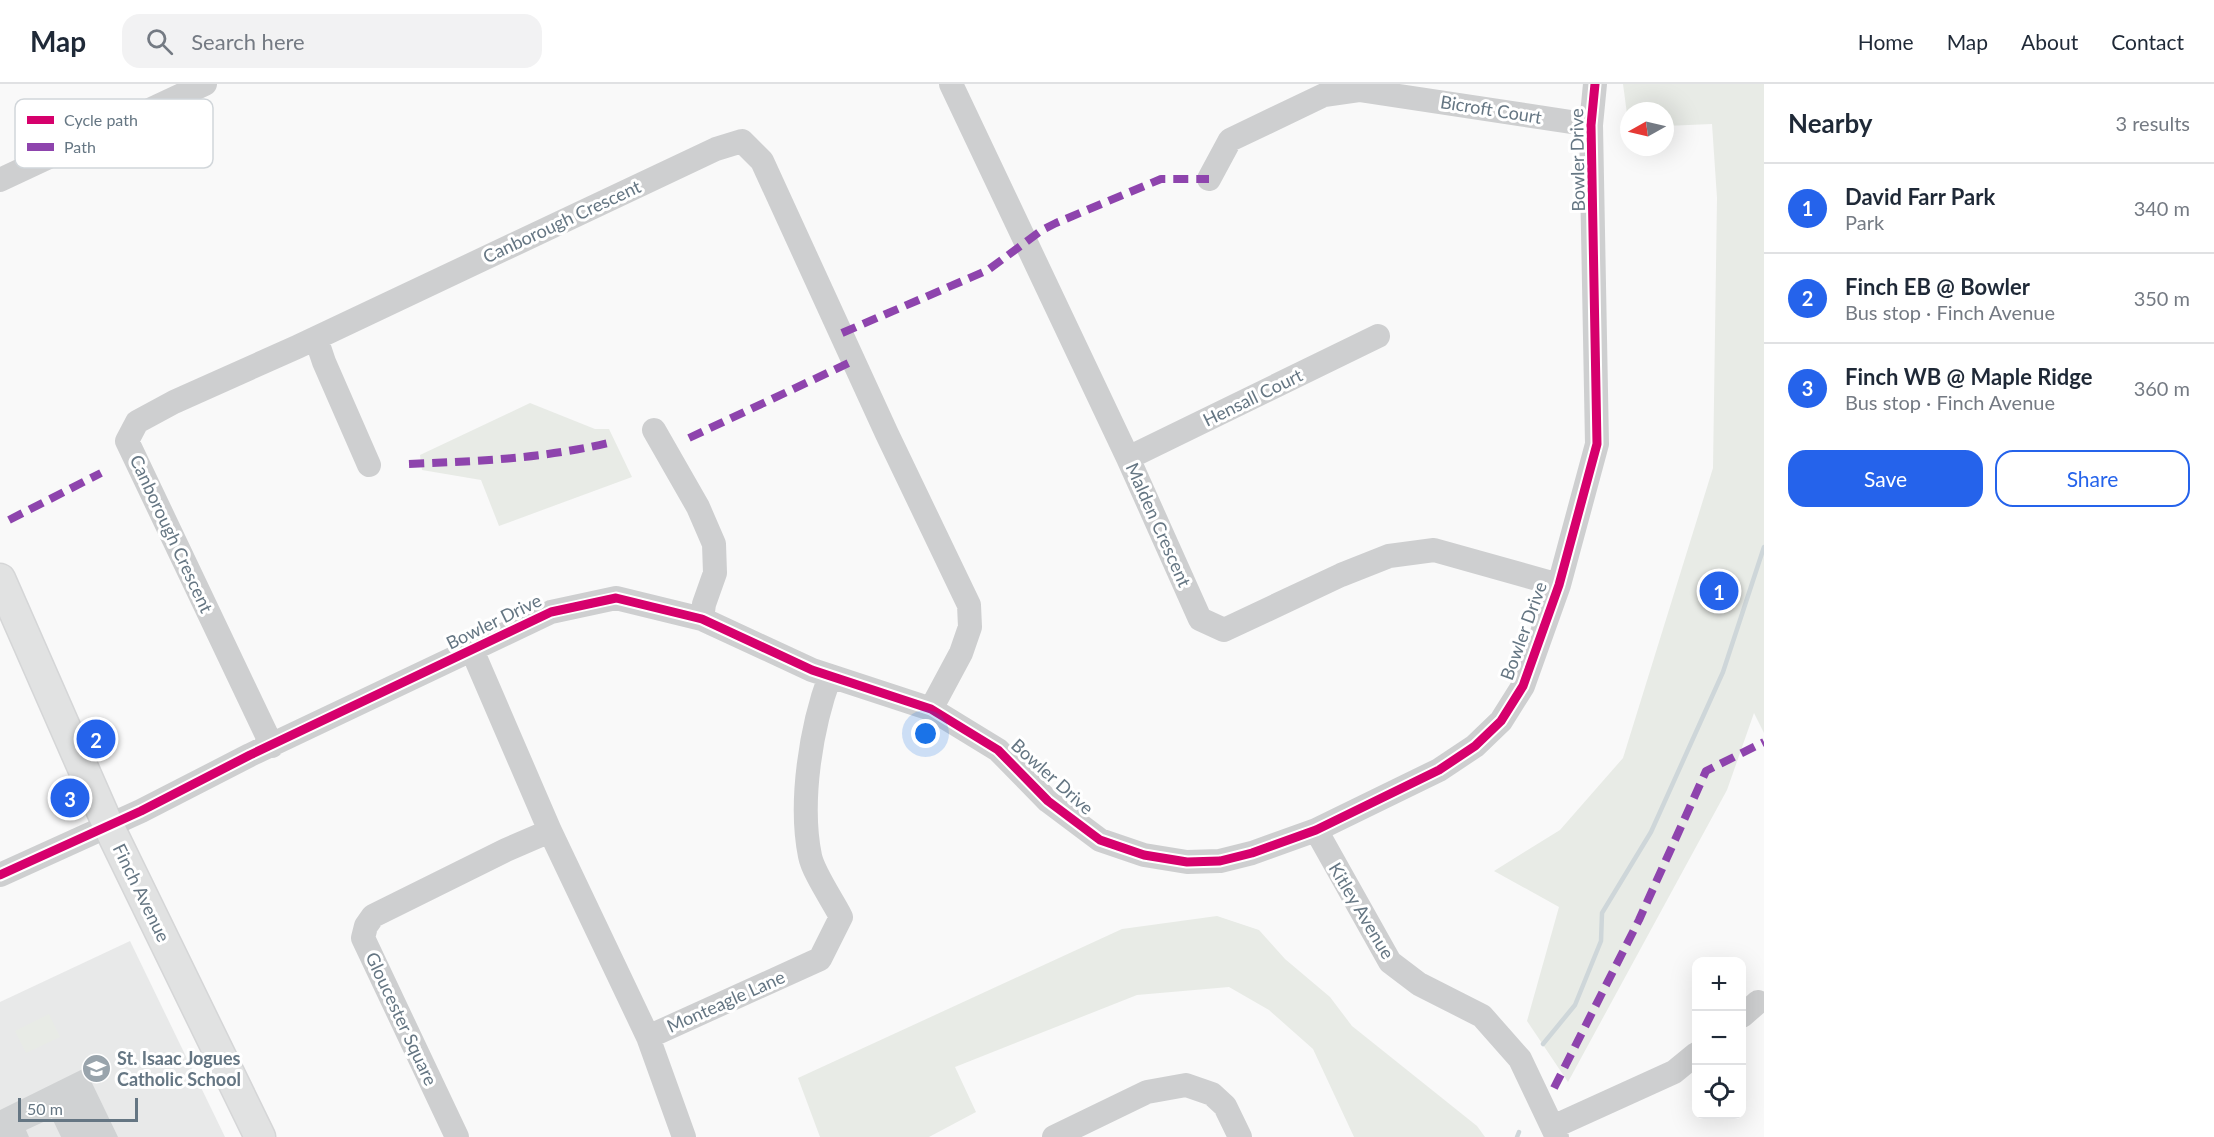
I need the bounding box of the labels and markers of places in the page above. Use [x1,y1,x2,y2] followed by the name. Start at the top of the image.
[1700,568,1738,614] pin: 1
[76,716,116,762] pin: 2
[50,776,90,820] pin: 3
[117,1047,241,1090] place label: St. Isaac Jogues Catholic School
[80,1053,112,1085] school or university icon: St. Isaac Jogues Catholic School

